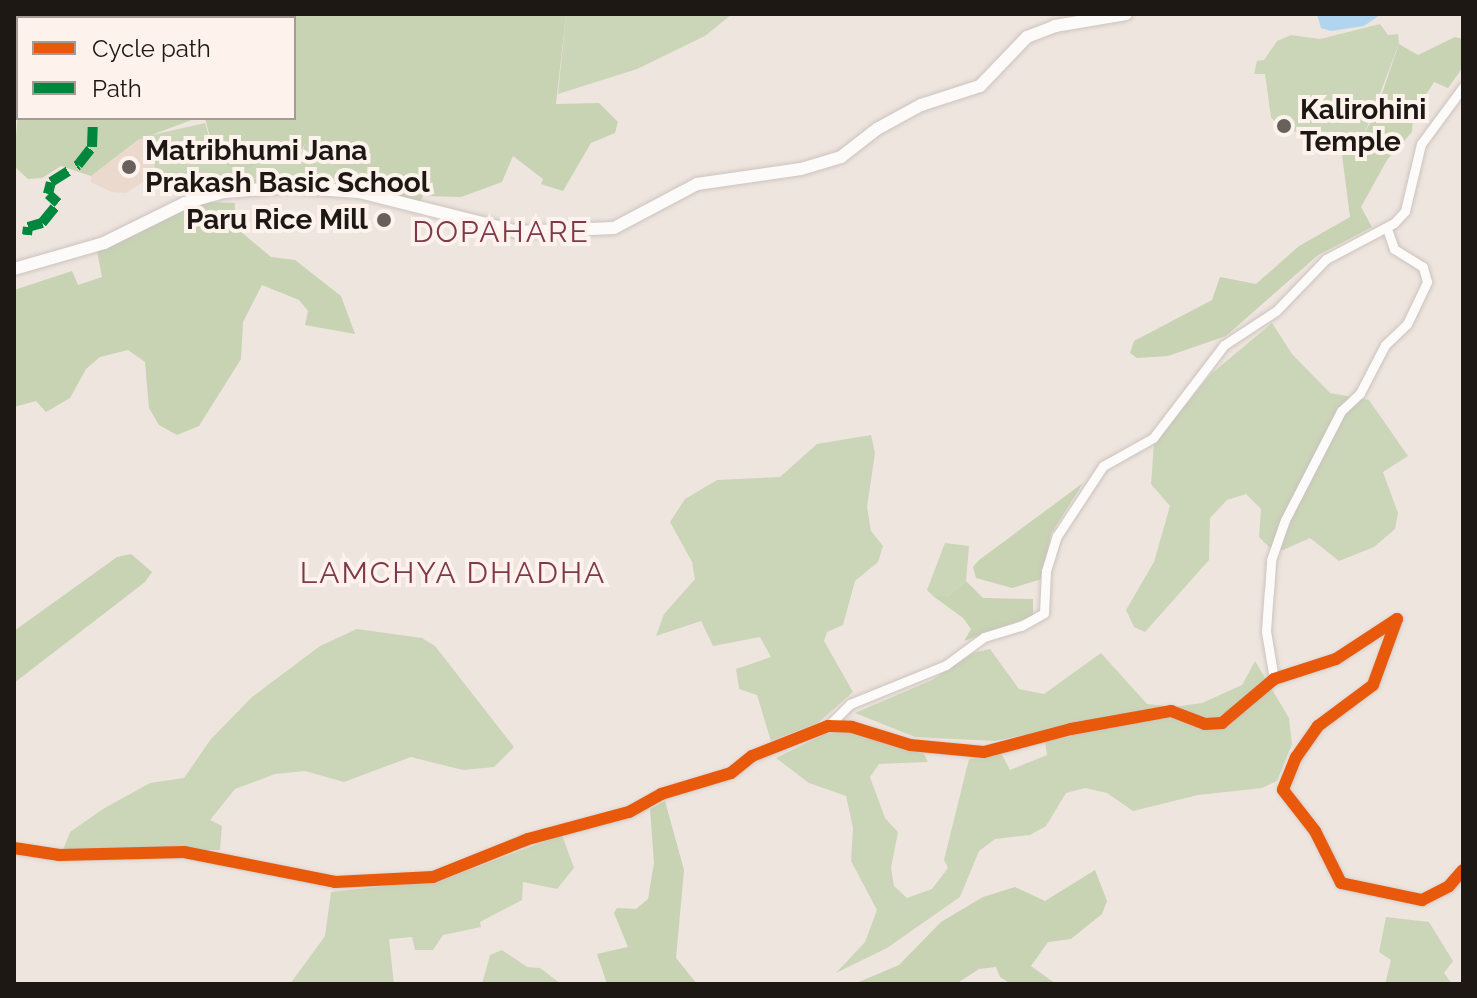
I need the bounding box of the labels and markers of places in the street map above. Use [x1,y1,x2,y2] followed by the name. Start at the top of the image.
[1300,93,1426,159] place label: Kalirohini Temple
[1275,117,1293,135] marker: Kalirohini Temple
[145,134,430,200] place label: Matribhumi Jana Prakash Basic School
[120,158,138,176] marker: Matribhumi Jana Prakash Basic School
[186,203,368,237] place label: Paru Rice Mill
[375,211,393,229] marker: Paru Rice Mill

